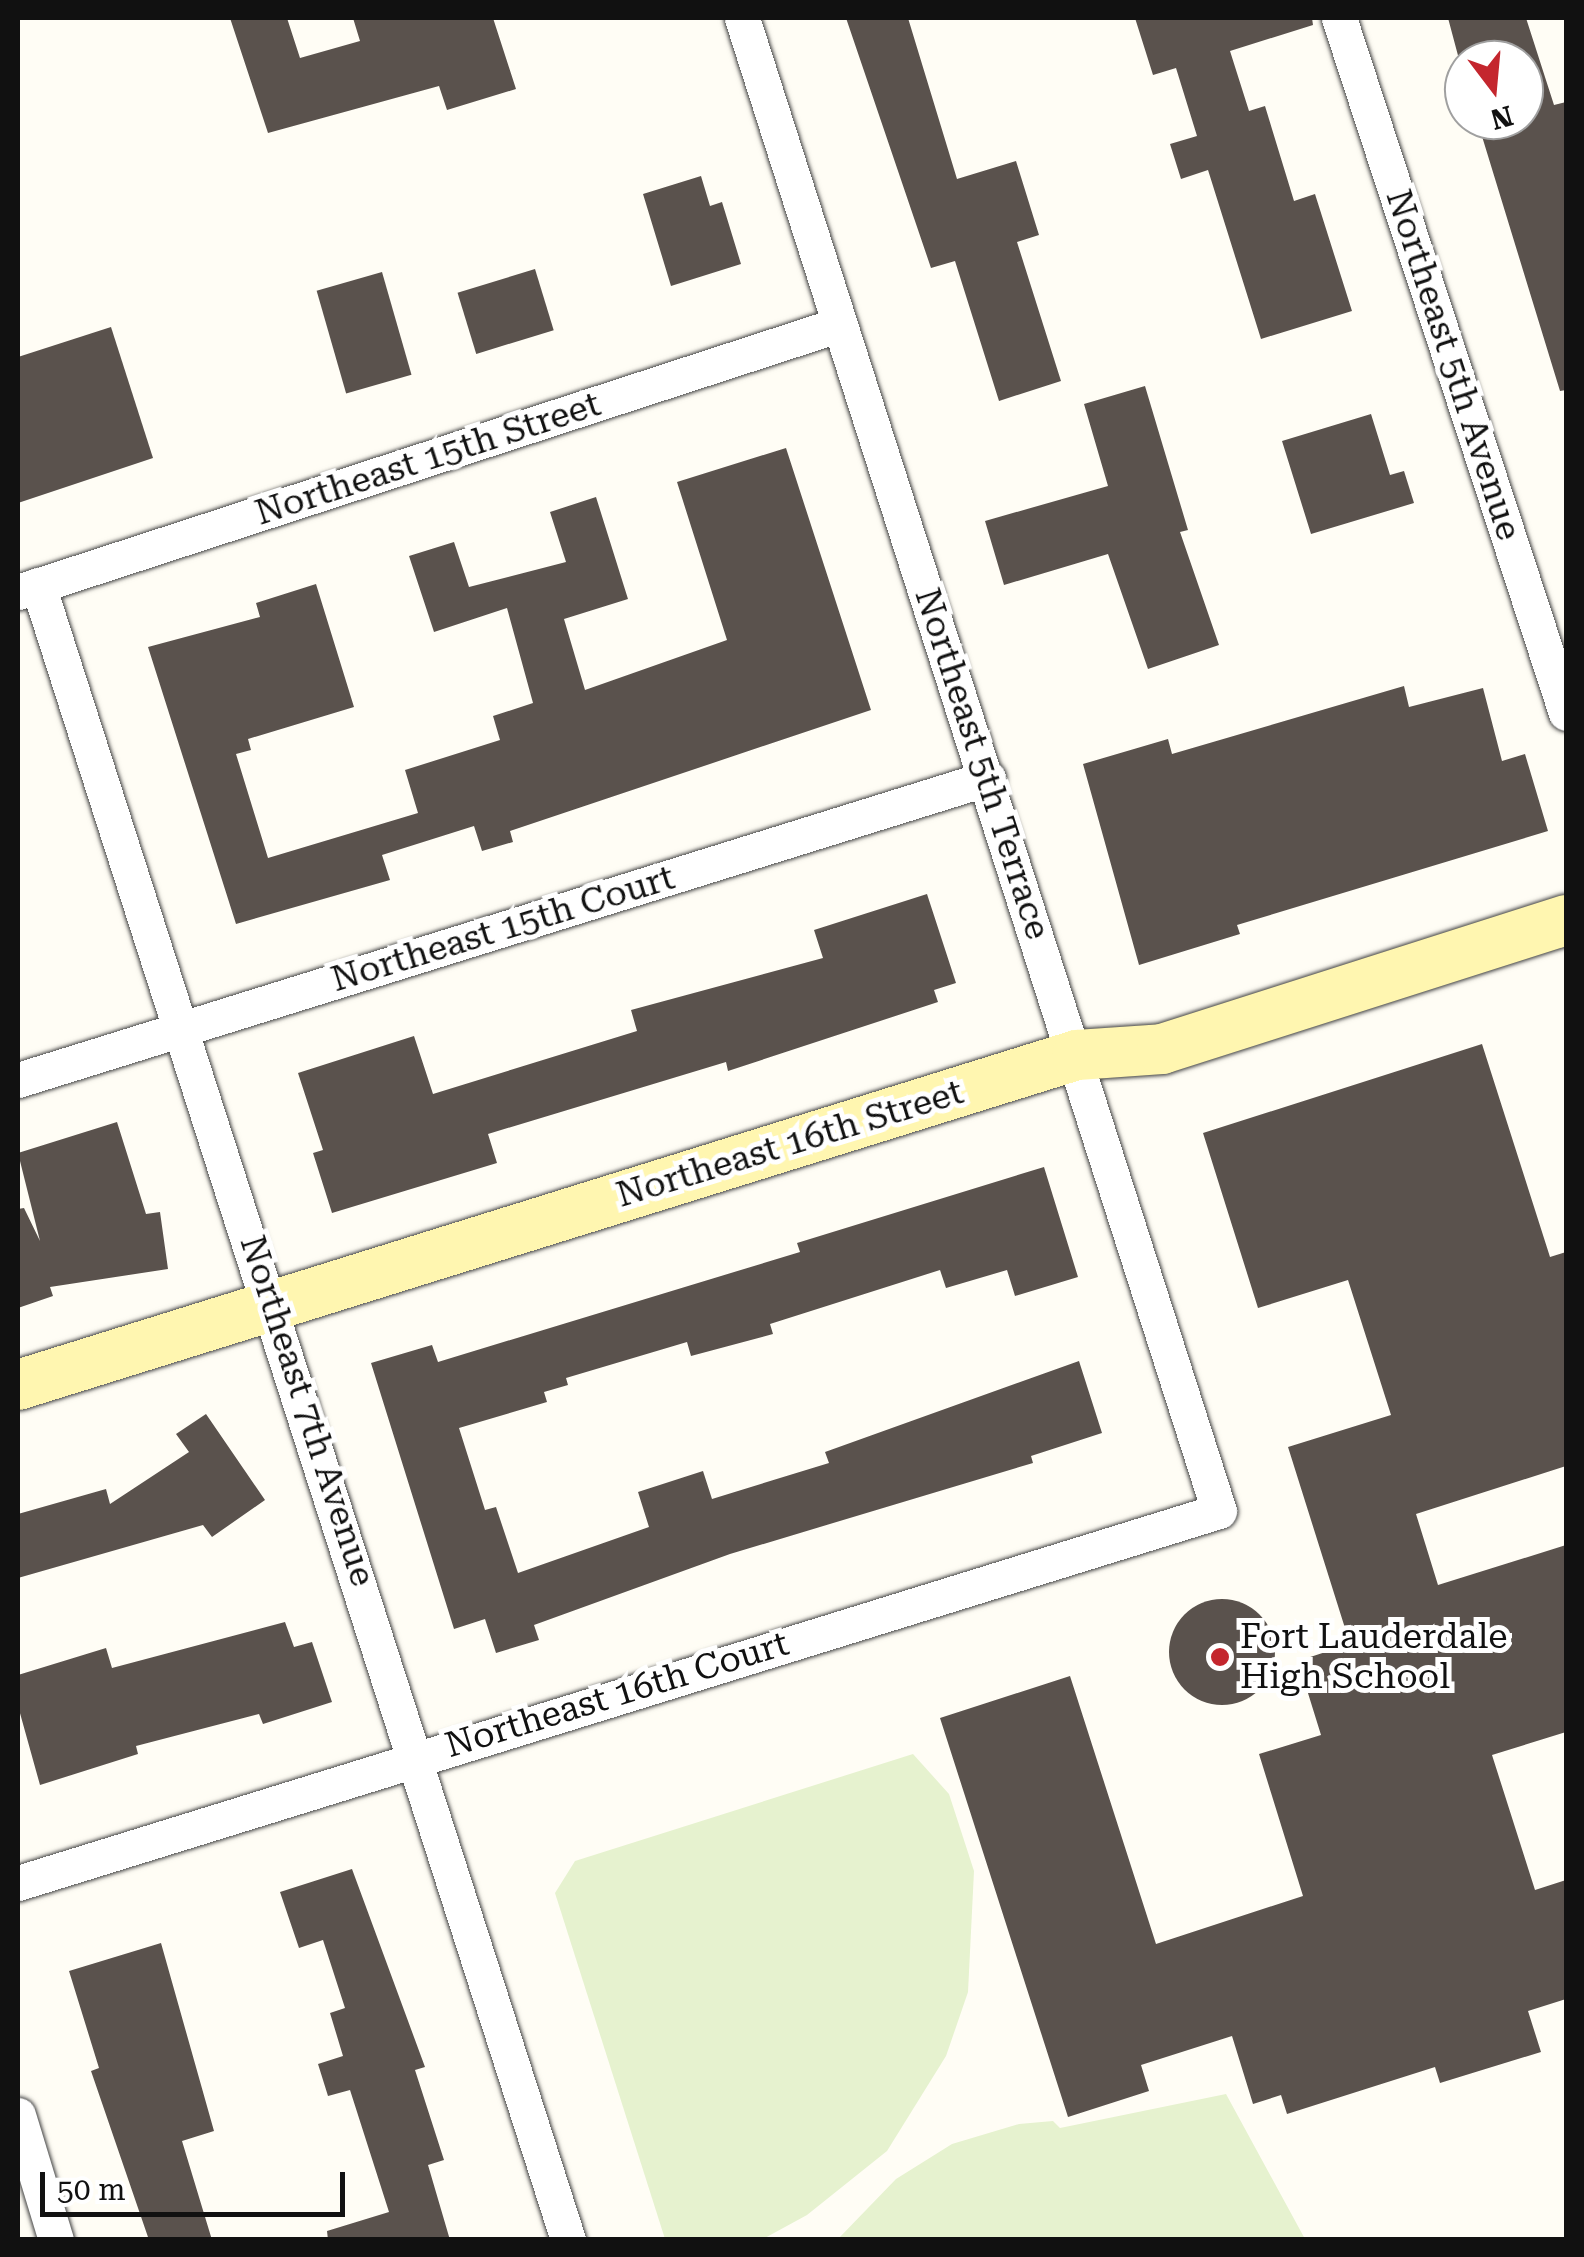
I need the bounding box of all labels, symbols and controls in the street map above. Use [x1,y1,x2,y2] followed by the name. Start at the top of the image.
[1444,40,1544,140] north arrow
[1487,99,1517,136] text: N
[1377,185,1529,545] street label: Northeast 5th Avenue
[250,383,606,535] street label: Northeast 15th Street
[905,583,1059,945] street label: Northeast 5th Terrace
[326,857,680,1001] street label: Northeast 15th Court
[612,1071,968,1217] street label: Northeast 16th Street
[231,1231,383,1591] street label: Northeast 7th Avenue
[1240,1616,1508,1698] place label: Fort Lauderdale High School
[440,1623,794,1767] street label: Northeast 16th Court
[1209,1646,1231,1668] marker: Fort Lauderdale High School
[45,2152,350,2214] scale bar
[57,2172,126,2207] text: 50 m

